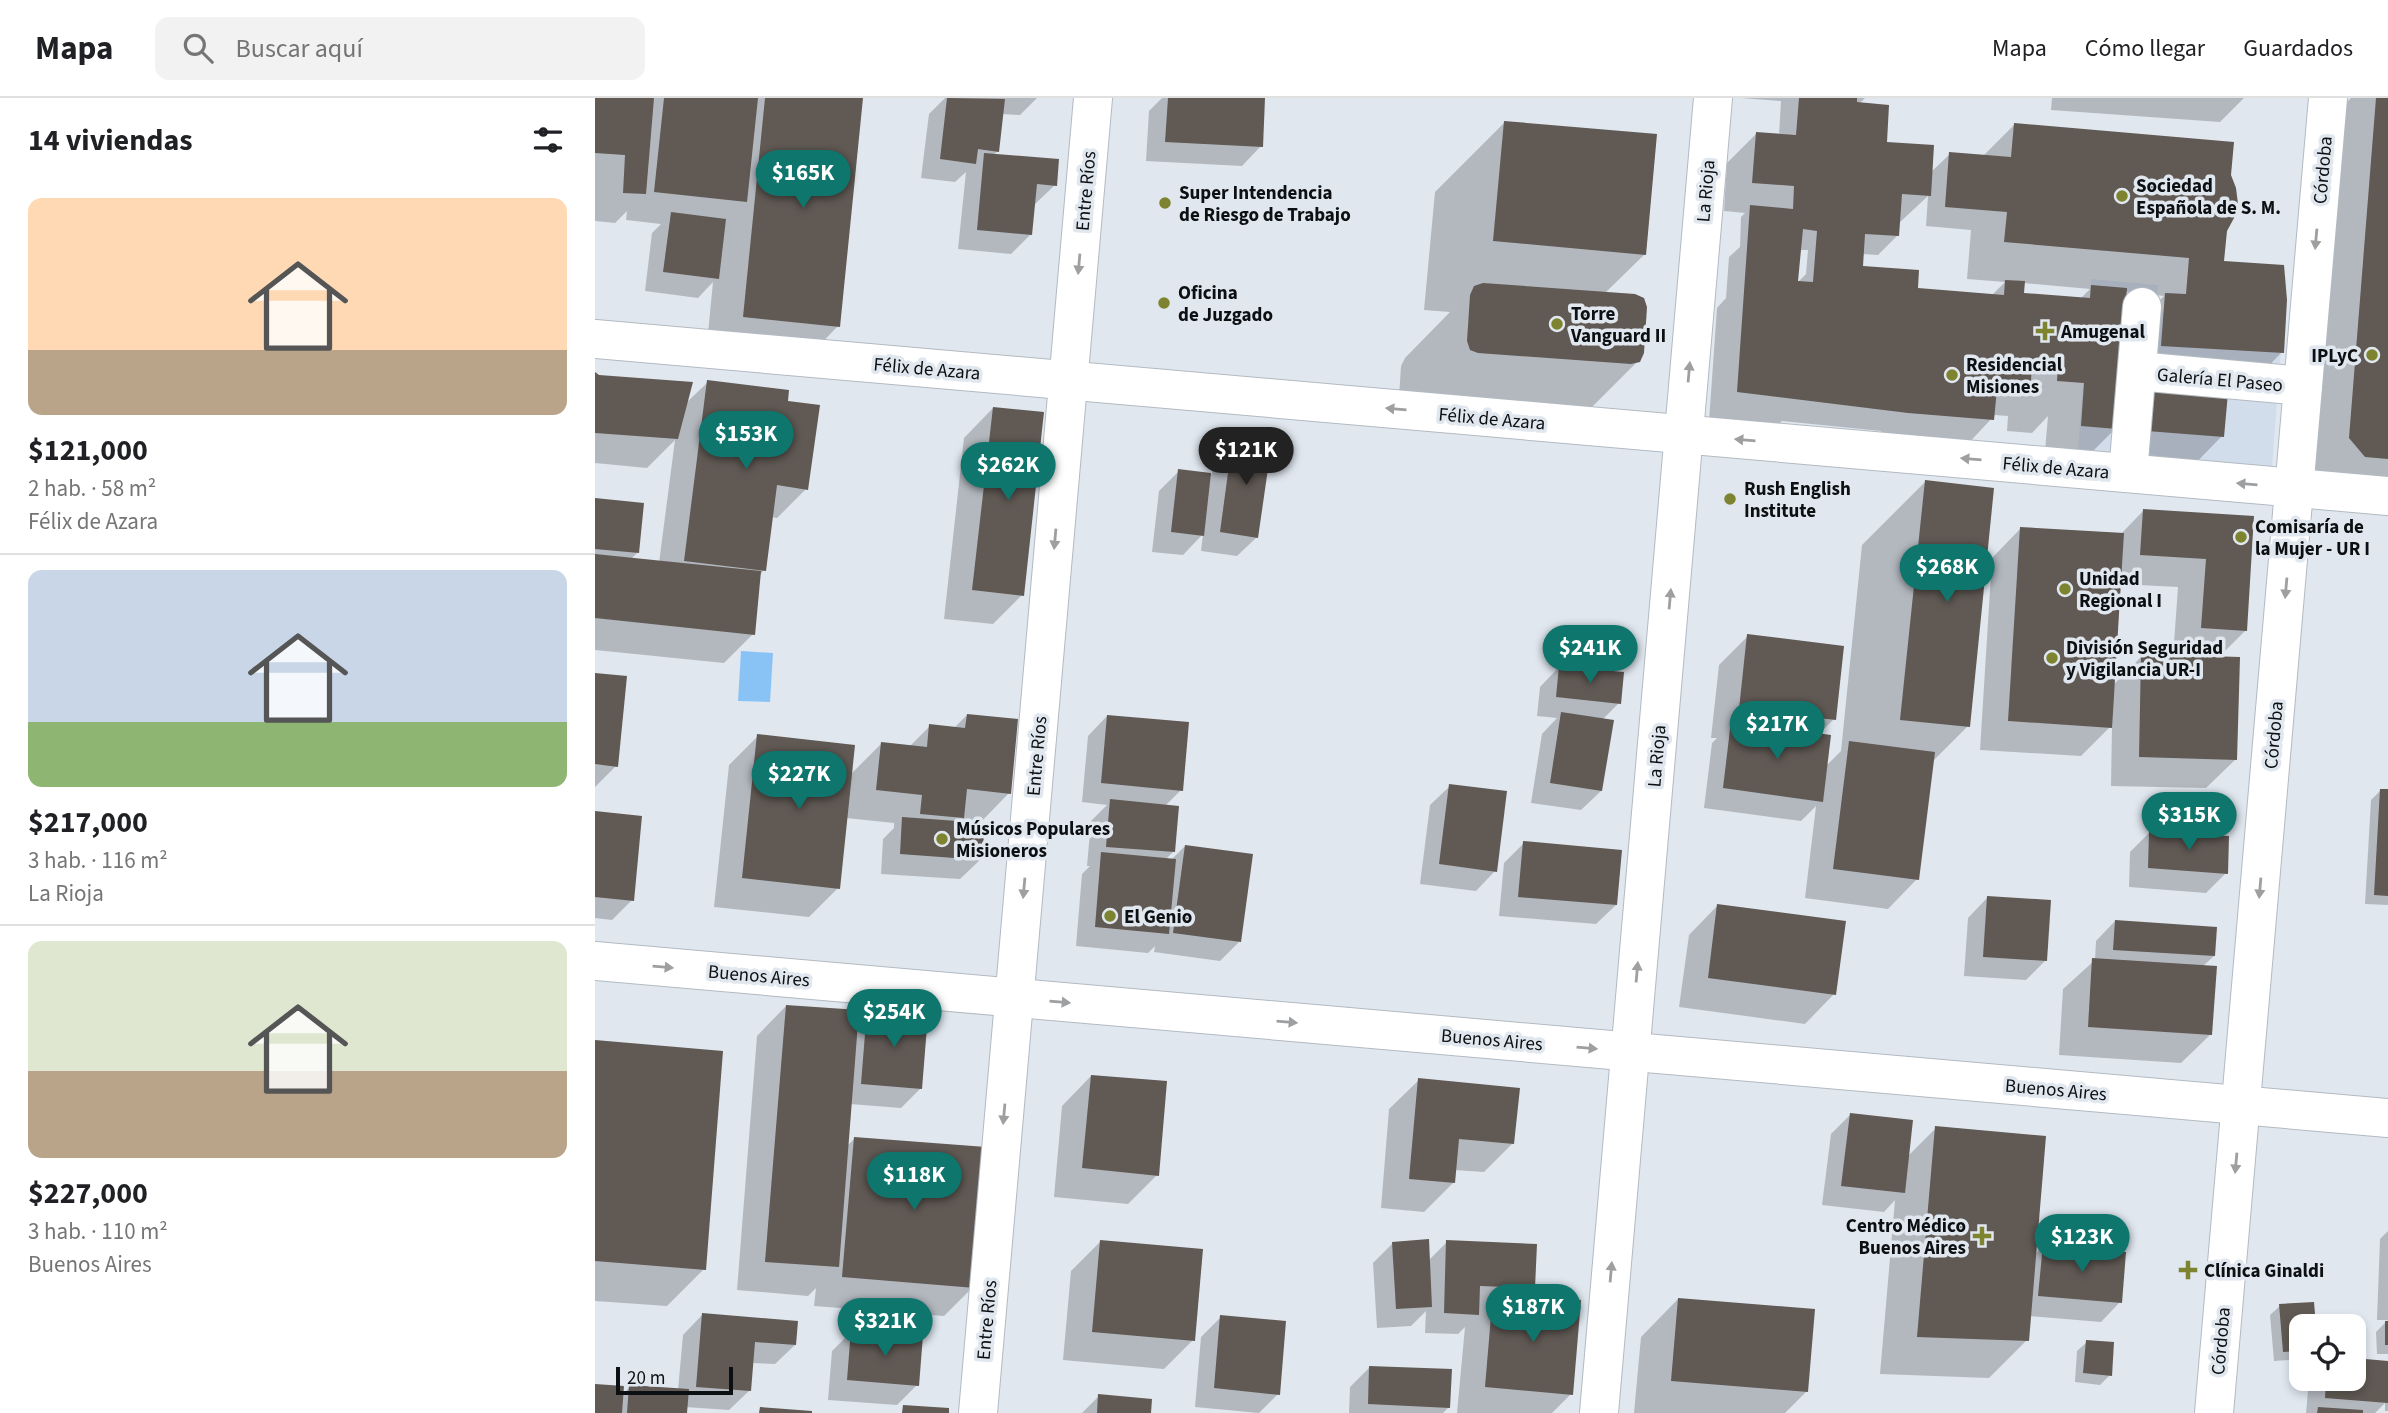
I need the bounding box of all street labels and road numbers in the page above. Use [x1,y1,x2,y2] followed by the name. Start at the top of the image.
[2307,135,2340,205] street label: Córdoba
[1070,150,1103,232] street label: Entre Ríos
[1690,159,1723,224] street label: La Rioja
[872,351,982,388] street label: Félix de Azara
[2156,362,2284,399] street label: Galería El Paseo
[1437,401,1547,438] street label: Félix de Azara
[2001,450,2111,487] street label: Félix de Azara
[2258,700,2291,770] street label: Córdoba
[1021,715,1054,797] street label: Entre Ríos
[1641,724,1674,789] street label: La Rioja
[707,959,811,994] street label: Buenos Aires
[1440,1023,1544,1058] street label: Buenos Aires
[2004,1073,2108,1108] street label: Buenos Aires
[971,1279,1004,1361] street label: Entre Ríos
[2205,1306,2238,1376] street label: Córdoba

